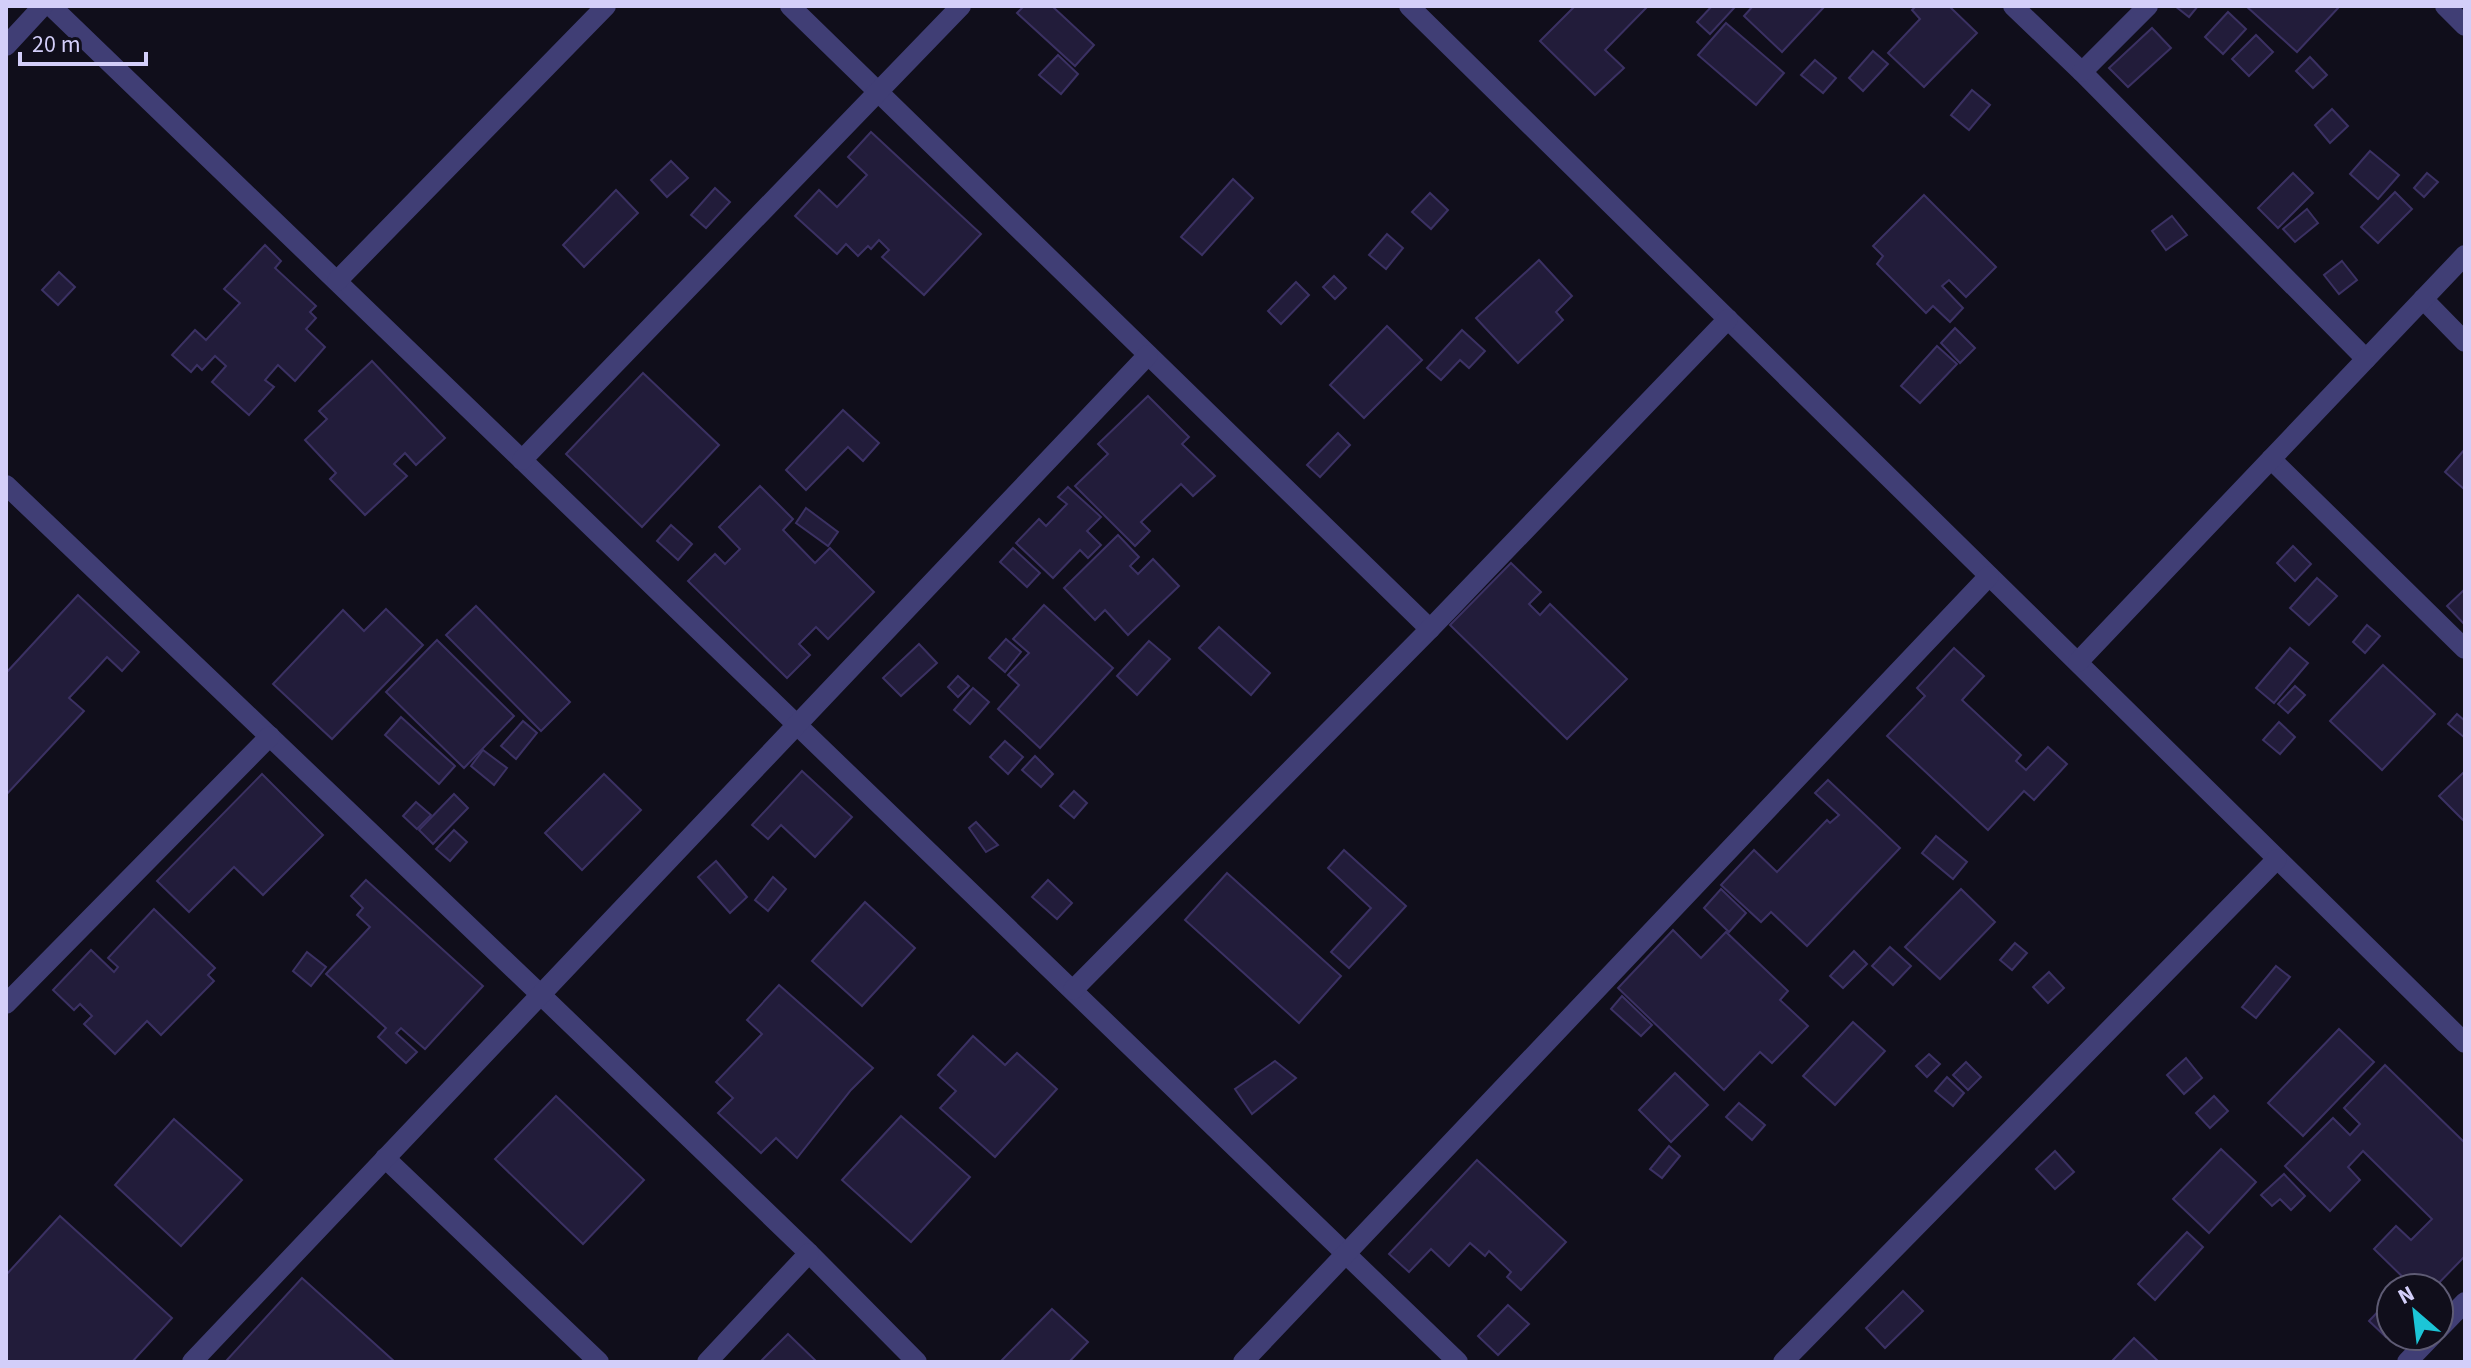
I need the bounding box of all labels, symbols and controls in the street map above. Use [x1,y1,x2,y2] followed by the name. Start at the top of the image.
[20,16,146,66] scale bar
[32,27,81,62] text: 20 m
[2375,1272,2455,1352] north arrow
[2392,1278,2420,1313] text: N

